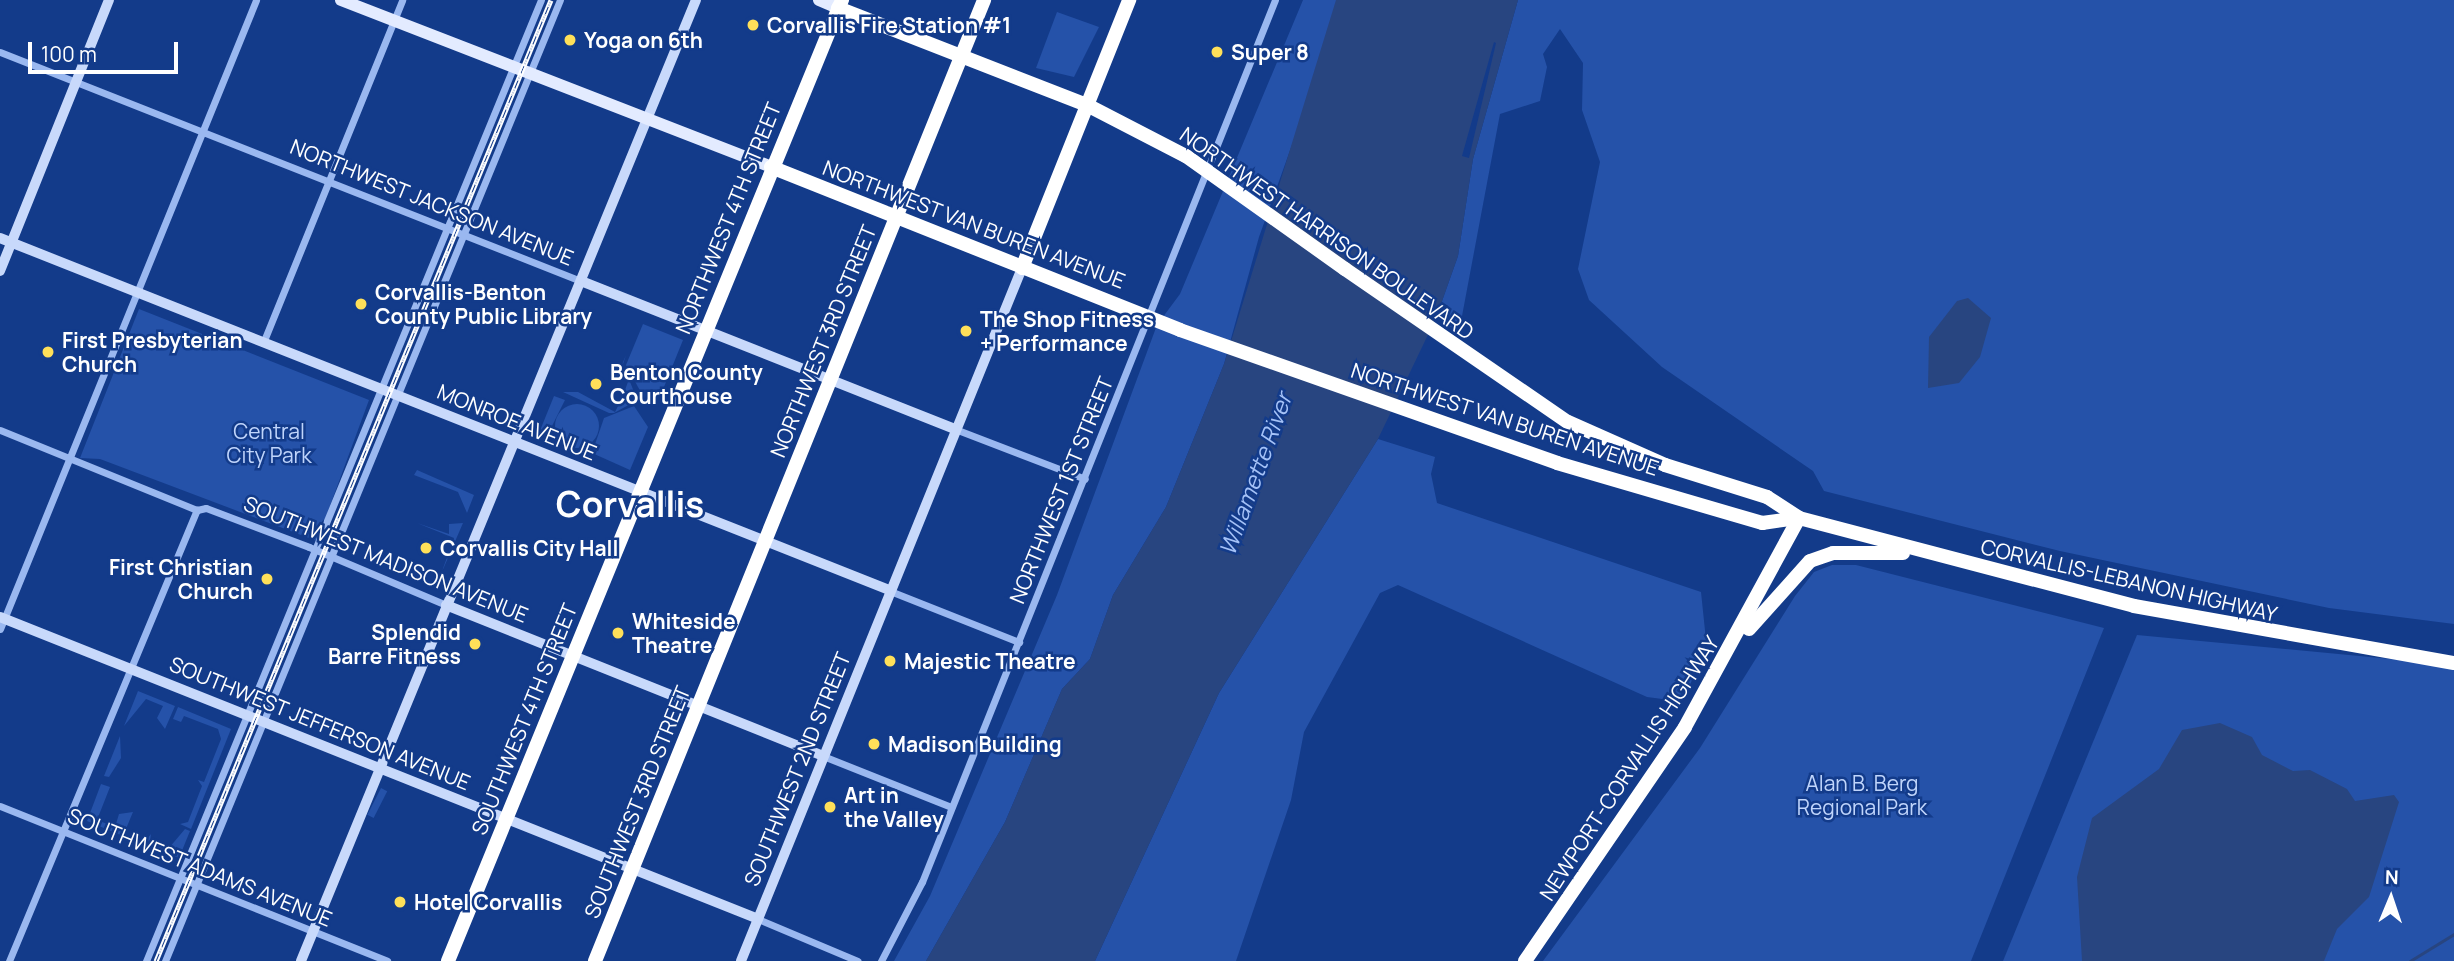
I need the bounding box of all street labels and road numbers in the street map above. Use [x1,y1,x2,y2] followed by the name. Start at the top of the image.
[670,98,786,338] street label: NORTHWEST 4TH STREET
[1175,121,1479,345] street label: NORTHWEST HARRISON BOULEVARD
[286,133,578,271] street label: NORTHWEST JACKSON AVENUE
[819,154,1129,294] street label: NORTHWEST VAN BUREN AVENUE
[765,221,881,461] street label: NORTHWEST 3RD STREET
[1348,357,1662,481] street label: NORTHWEST VAN BUREN AVENUE
[1004,372,1118,608] street label: NORTHWEST 1ST STREET
[434,379,600,465] street label: MONROE AVENUE
[240,490,532,628] street label: SOUTHWEST MADISON AVENUE
[1978,534,2280,626] street label: CORVALLIS-LEBANON HIGHWAY
[466,599,582,839] street label: SOUTHWEST 4TH STREET
[1534,631,1724,905] street label: NEWPORT-CORVALLIS HIGHWAY
[738,648,856,890] street label: SOUTHWEST 2ND STREET
[166,651,474,795] street label: SOUTHWEST JEFFERSON AVENUE
[579,682,695,922] street label: SOUTHWEST 3RD STREET
[64,802,336,932] street label: SOUTHWEST ADAMS AVENUE

